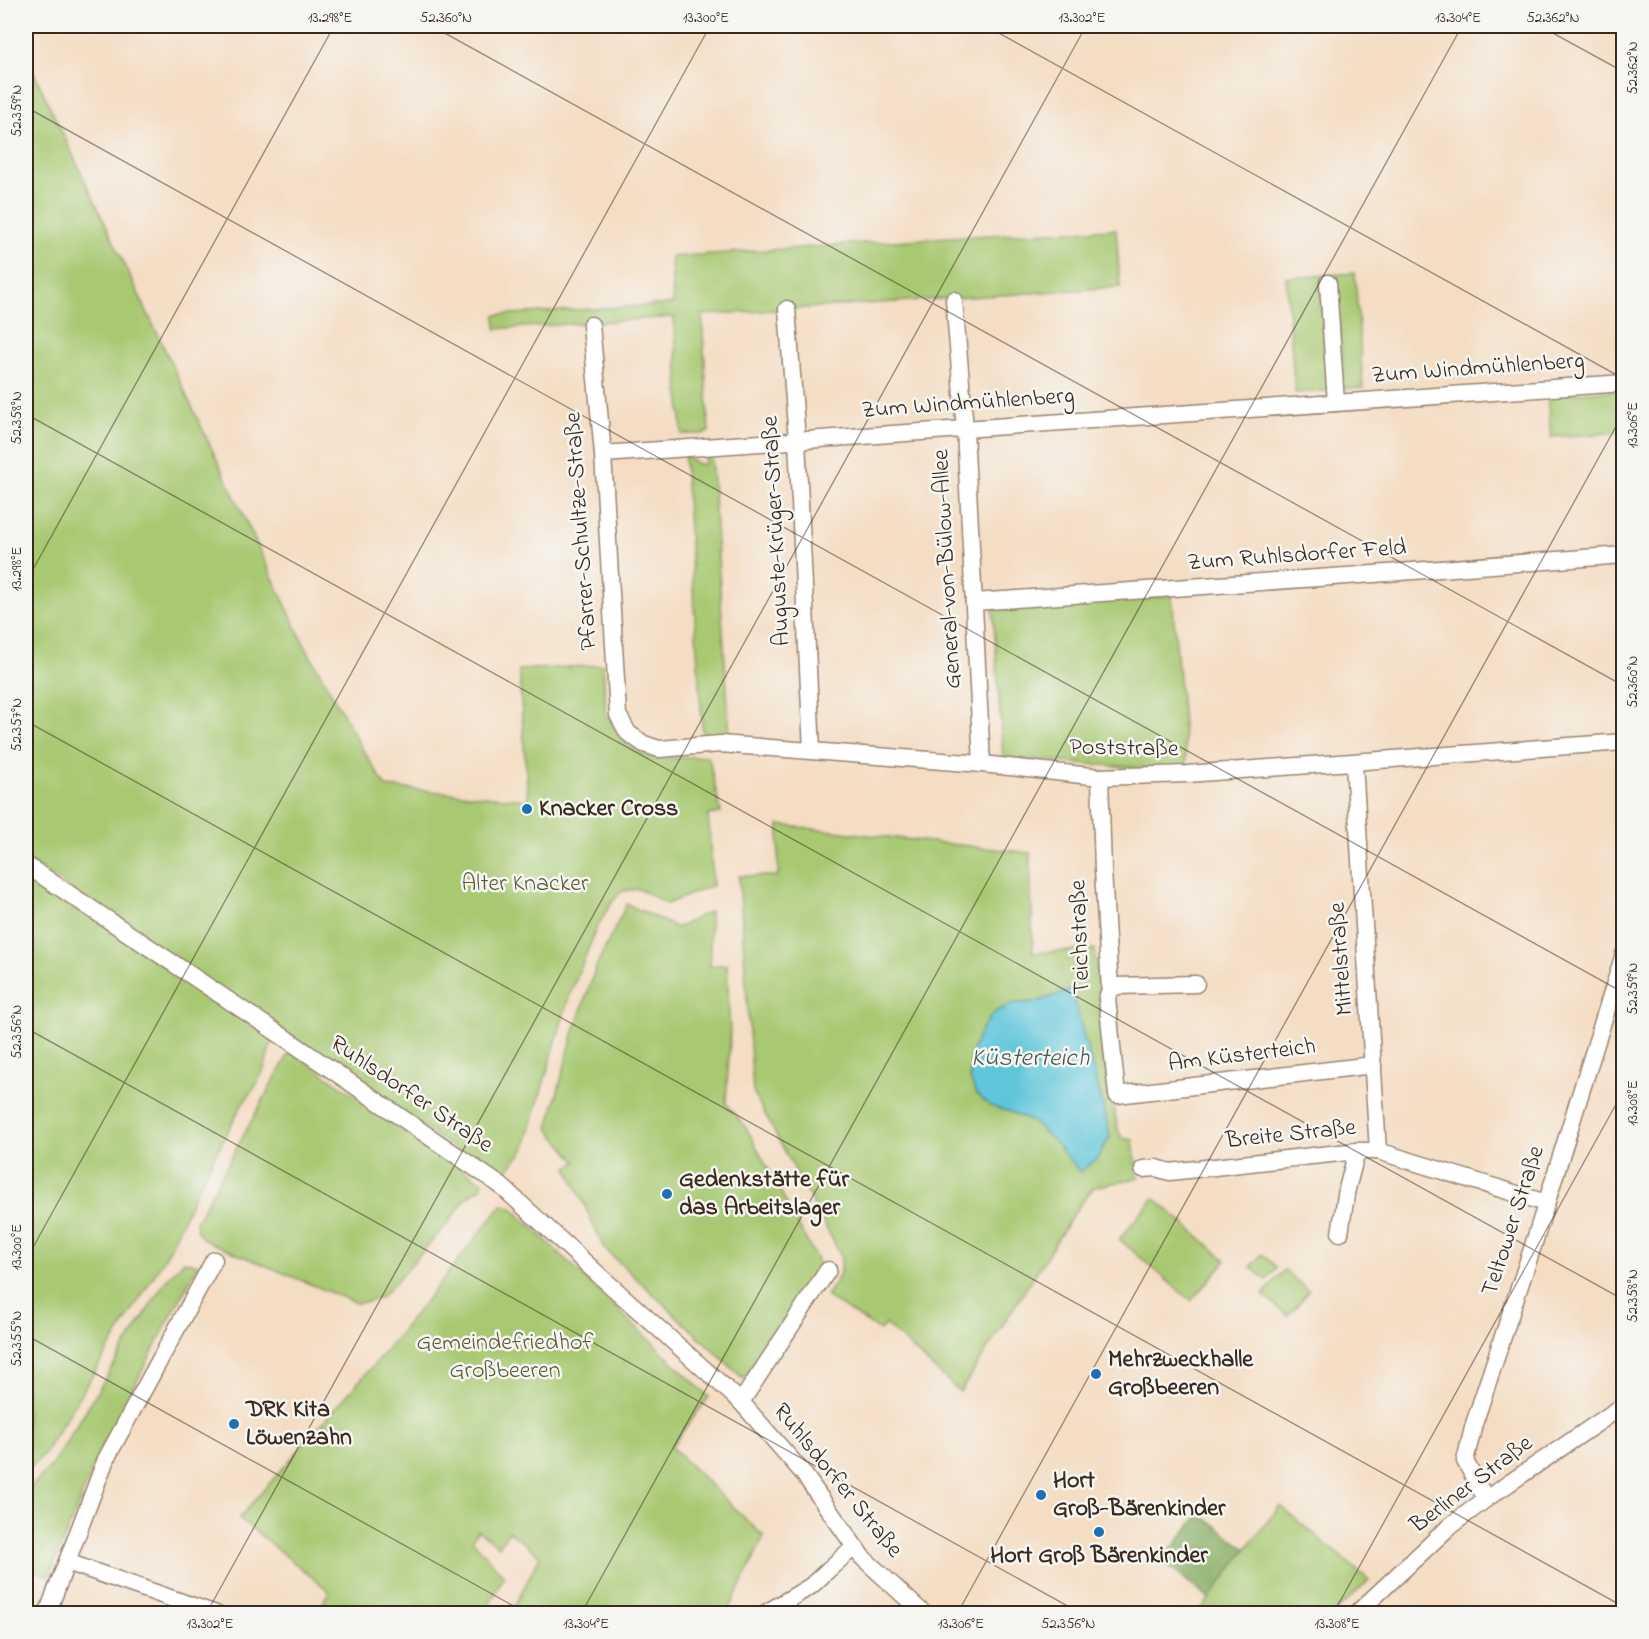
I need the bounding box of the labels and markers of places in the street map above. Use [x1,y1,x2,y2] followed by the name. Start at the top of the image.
[539,792,678,827] place label: Knacker Cross
[520,802,534,816] marker: Knacker Cross
[679,1163,849,1227] place label: Gedenkstätte für das Arbeitslager
[660,1187,674,1201] marker: Gedenkstätte für das Arbeitslager
[1108,1343,1254,1406] place label: Mehrzweckhalle Großbeeren
[1089,1367,1103,1381] marker: Mehrzweckhalle Großbeeren
[245,1393,352,1456] place label: DRK Kita Löwenzahn
[227,1417,241,1431] marker: DRK Kita Löwenzahn
[1053,1464,1226,1527] place label: Hort Groß-Bärenkinder
[1034,1488,1048,1502] marker: Hort Groß-Bärenkinder
[1092,1525,1106,1539] marker: Hort Groß Bärenkinder
[990,1539,1208,1574] place label: Hort Groß Bärenkinder

